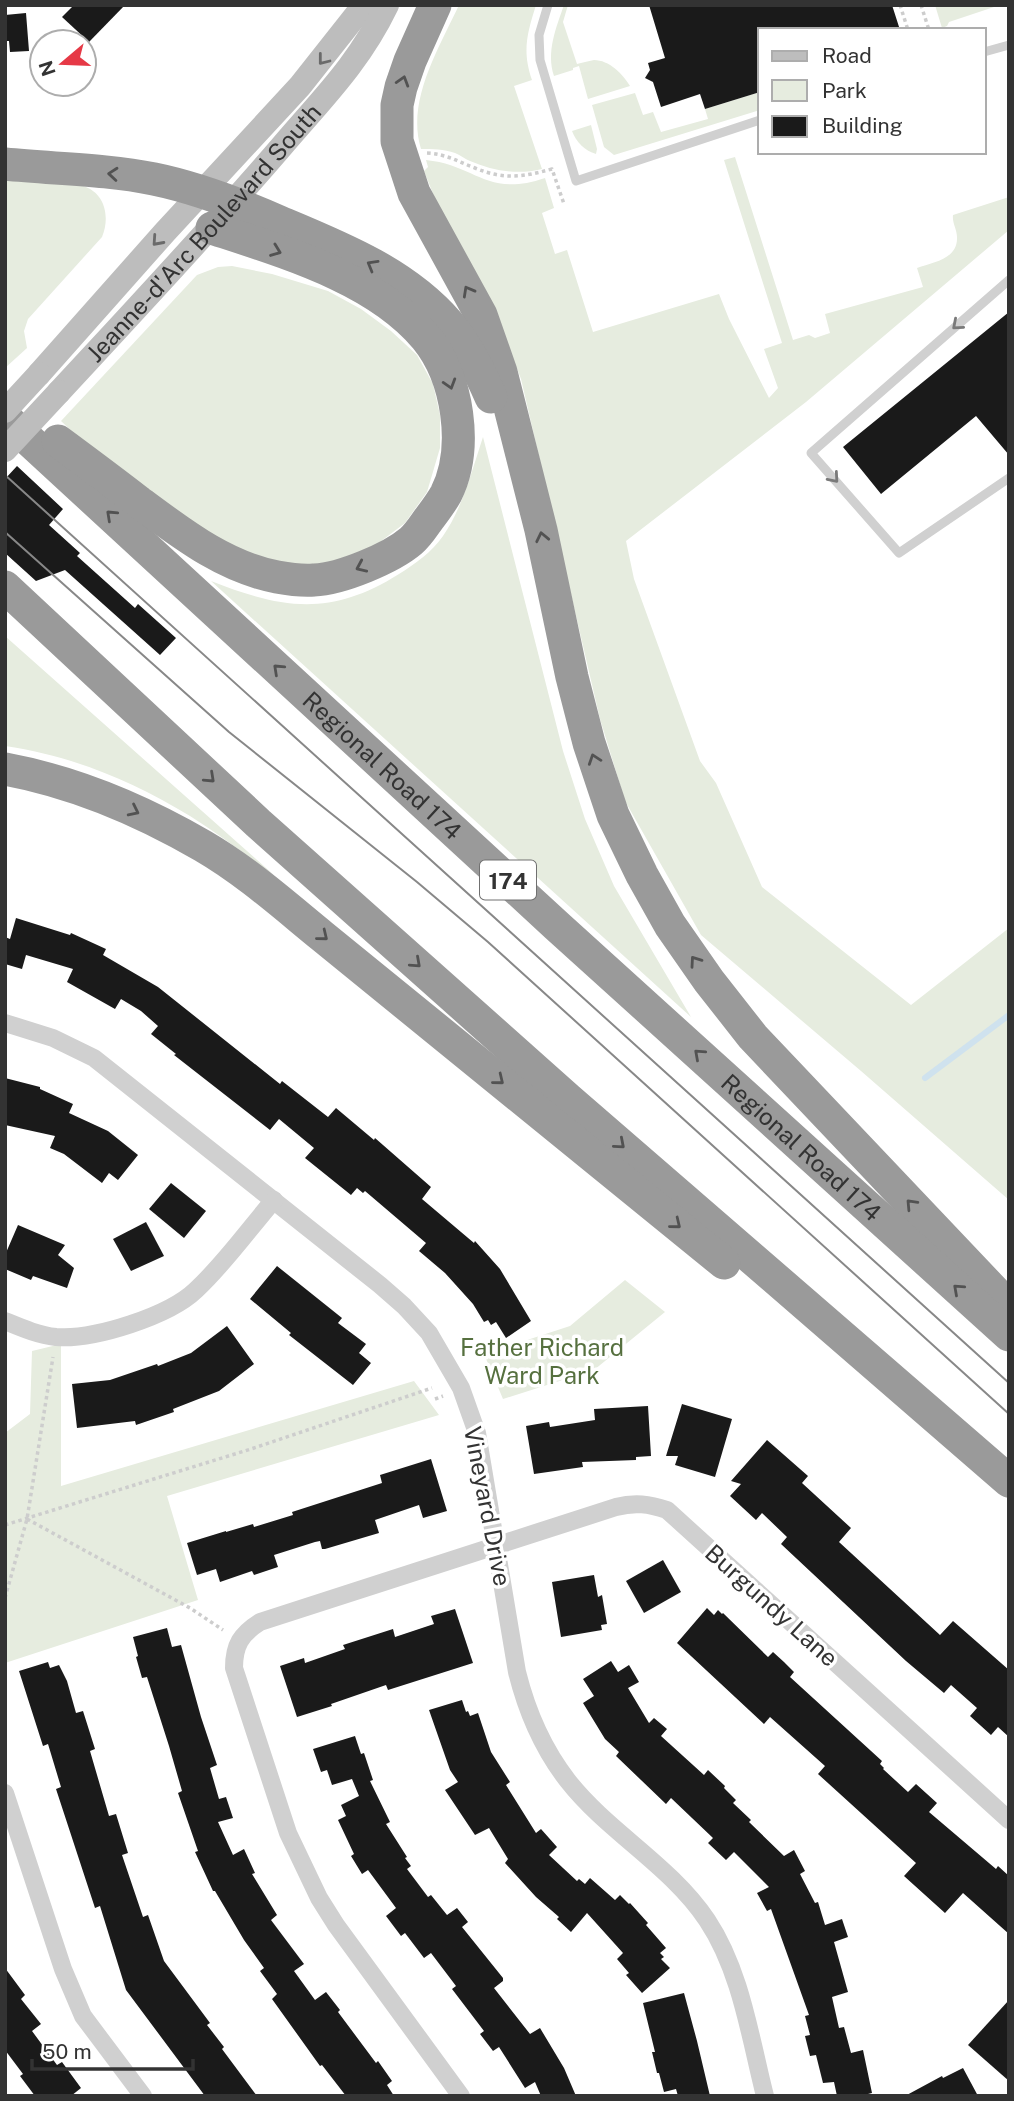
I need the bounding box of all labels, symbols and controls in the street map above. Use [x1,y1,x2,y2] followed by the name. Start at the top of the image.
[28,28,98,98] north arrow
[758,28,986,154] legend
[822,43,872,68] text: Road
[318,52,331,64] one-way arrow
[34,58,60,79] text: N
[395,75,409,88] one-way arrow
[822,78,867,103] text: Park
[80,98,326,367] street label: Jeanne-d'Arc Boulevard South
[822,113,903,138] text: Building
[107,167,118,182] one-way arrow
[153,233,165,246] one-way arrow
[270,242,282,256] one-way arrow
[367,260,380,273] one-way arrow
[463,285,476,298] one-way arrow
[953,317,966,329] one-way arrow
[441,378,456,390] one-way arrow
[825,470,838,483] one-way arrow
[106,511,119,523] one-way arrow
[536,531,551,543] one-way arrow
[356,559,368,573] one-way arrow
[273,665,286,677] one-way arrow
[297,686,468,845] street label: Regional Road 174
[588,753,602,765] one-way arrow
[202,770,215,782] one-way arrow
[127,803,139,817] one-way arrow
[480,860,536,900] road number: 174
[315,928,327,941] one-way arrow
[407,955,420,967] one-way arrow
[691,956,703,969] one-way arrow
[694,1050,707,1062] one-way arrow
[716,1068,887,1227] street label: Regional Road 174
[491,1072,504,1084] one-way arrow
[611,1136,624,1148] one-way arrow
[907,1199,920,1212] one-way arrow
[668,1215,680,1228] one-way arrow
[953,1285,966,1297] one-way arrow
[460,1333,624,1389] park label: Father Richard Ward Park
[459,1424,517,1588] street label: Vineyard Drive
[700,1538,844,1672] street label: Burgundy Lane
[32,2028,192,2072] scale bar
[42,2039,92,2064] text: 50 m

